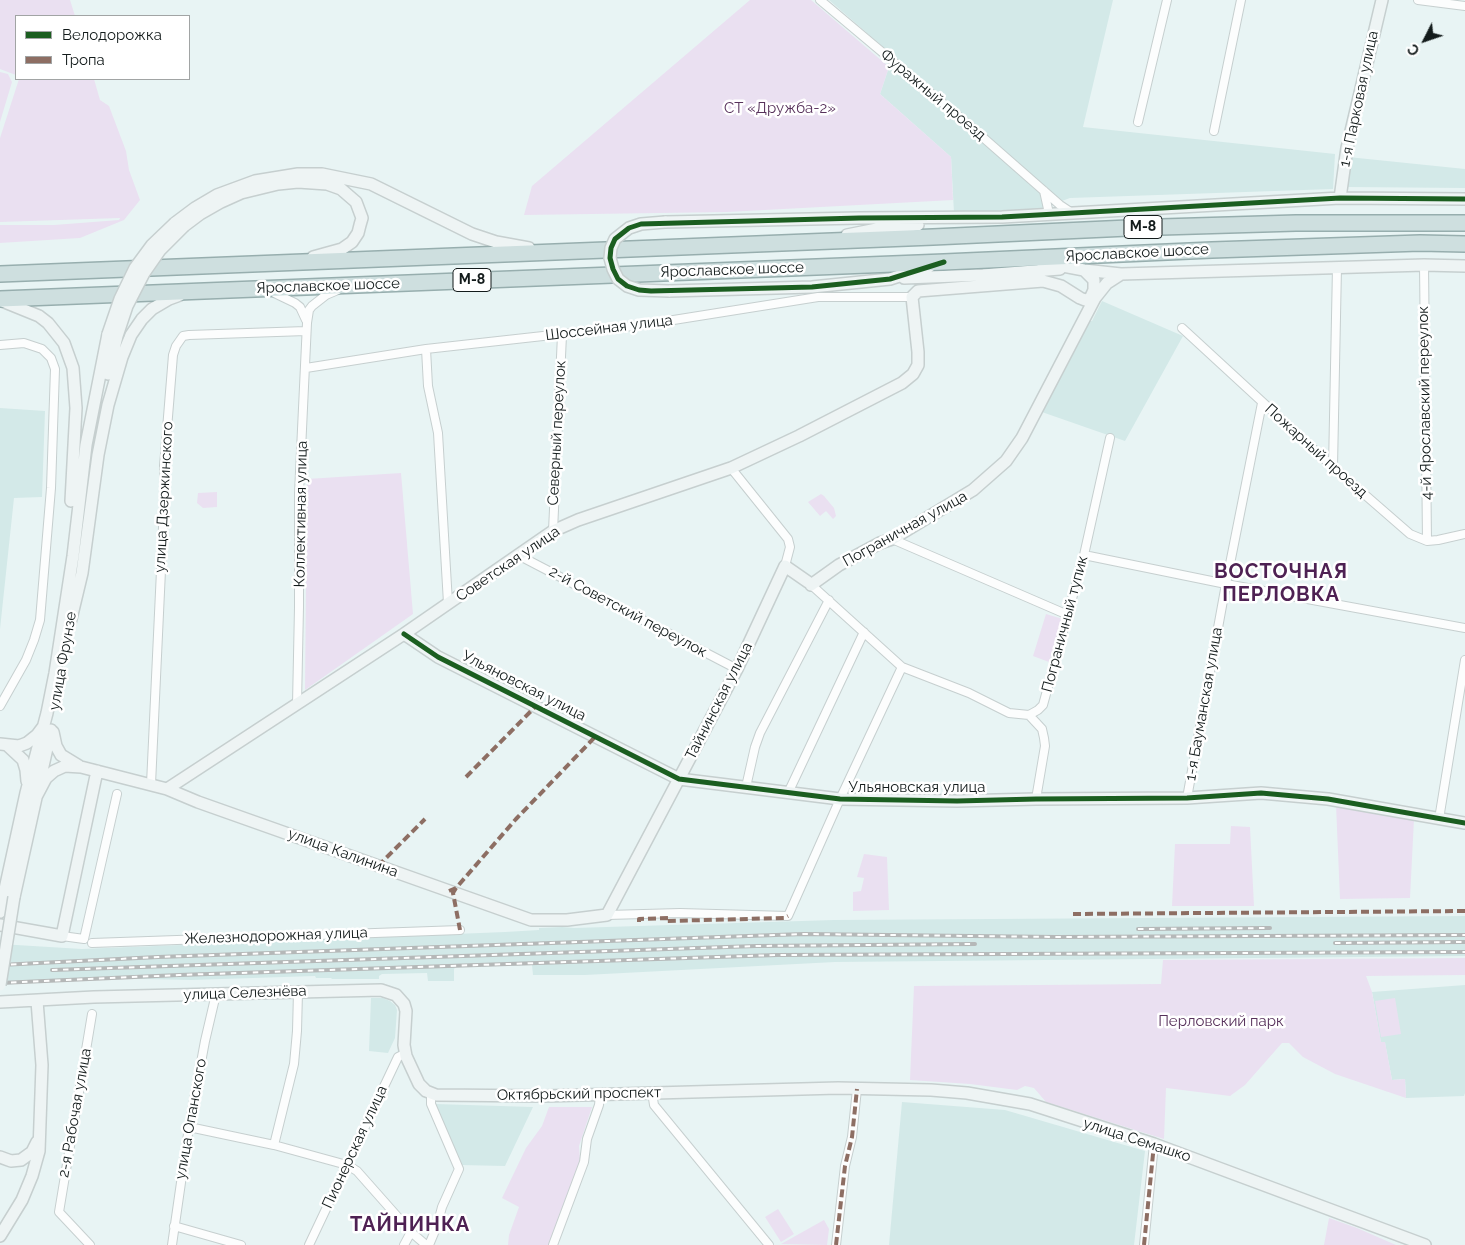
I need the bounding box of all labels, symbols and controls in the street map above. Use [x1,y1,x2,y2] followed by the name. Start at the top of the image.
[15,15,190,80] legend
[1400,15,1450,65] north arrow
[62,26,162,44] text: Велодорожка
[1336,29,1382,169] street label: 1-я Парковая улица
[1404,41,1423,59] text: С
[877,46,989,144] street label: Фуражный проезд
[62,51,105,69] text: Тропа
[724,99,836,117] park label: СТ «Дружба-2»
[1124,216,1162,238] road number: М-8
[1065,240,1209,266] street label: Ярославское шоссе
[660,258,804,282] street label: Ярославское шоссе
[453,268,491,292] road number: М-8
[256,274,400,298] street label: Ярославское шоссе
[1414,306,1436,500] street label: 4-й Ярославский переулок
[544,311,674,345] street label: Шоссейная улица
[544,360,570,506] street label: Северный переулок
[1261,400,1371,502] street label: Пожарный проезд
[151,421,177,573] street label: улица Дзержинского
[291,441,311,587] street label: Коллективная улица
[840,487,970,571] street label: Пограничная улица
[453,523,563,605] street label: Советская улица
[1038,554,1092,694] street label: Пограничный тупик
[1213,560,1349,607] district label: ВОСТОЧНАЯ ПЕРЛОВКА
[546,563,710,661] street label: 2-й Советский переулок
[45,610,81,712] street label: улица Фрунзе
[1182,626,1226,782] street label: 1-я Бауманская улица
[682,639,756,763] street label: Тайнинская улица
[459,647,589,725] street label: Ульяновская улица
[849,778,985,796] street label: Ульяновская улица
[285,825,401,881] street label: улица Калинина
[184,924,368,948] street label: Железнодорожная улица
[183,982,307,1004] street label: улица Селезнёва
[1158,1012,1284,1030] park label: Перловский парк
[55,1047,95,1179] street label: 2-я Рабочая улица
[172,1057,210,1181] street label: улица Опанского
[319,1083,391,1211] street label: Пионерская улица
[497,1084,661,1104] street label: Октябрьский проспект
[1081,1114,1193,1166] street label: улица Семашко
[349,1213,471,1237] district label: ТАЙНИНКА

